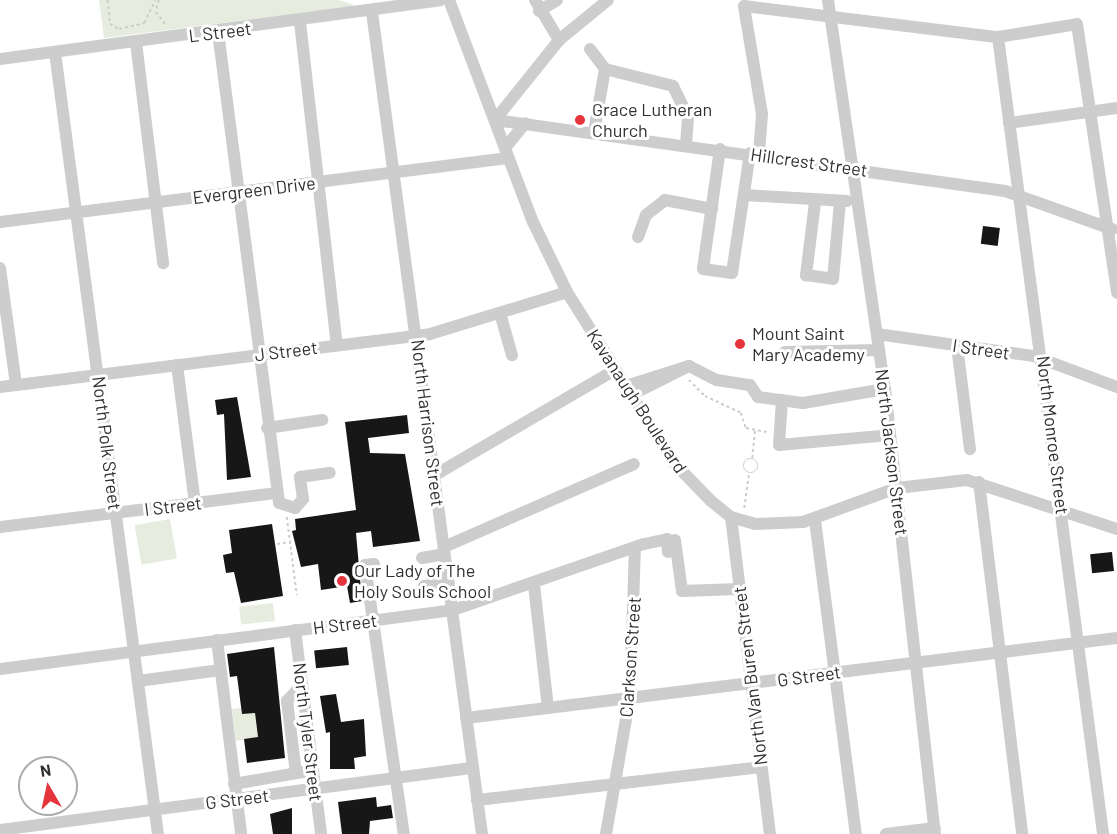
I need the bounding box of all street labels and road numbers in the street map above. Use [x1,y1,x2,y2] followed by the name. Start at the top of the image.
[187,17,253,47] street label: L Street
[749,143,869,181] street label: Hillcrest Street
[191,172,317,208] street label: Evergreen Drive
[582,325,692,477] street label: Kavanaugh Boulevard
[951,334,1011,364] street label: I Street
[253,336,319,366] street label: J Street
[407,338,449,508] street label: North Harrison Street
[1033,354,1073,516] street label: North Monroe Street
[871,368,913,536] street label: North Jackson Street
[88,375,126,511] street label: North Polk Street
[143,492,203,520] street label: I Street
[728,585,772,767] street label: North Van Buren Street
[615,596,645,718] street label: Clarkson Street
[312,609,378,639] street label: H Street
[289,661,327,803] street label: North Tyler Street
[776,661,842,691] street label: G Street
[204,784,270,814] street label: G Street

